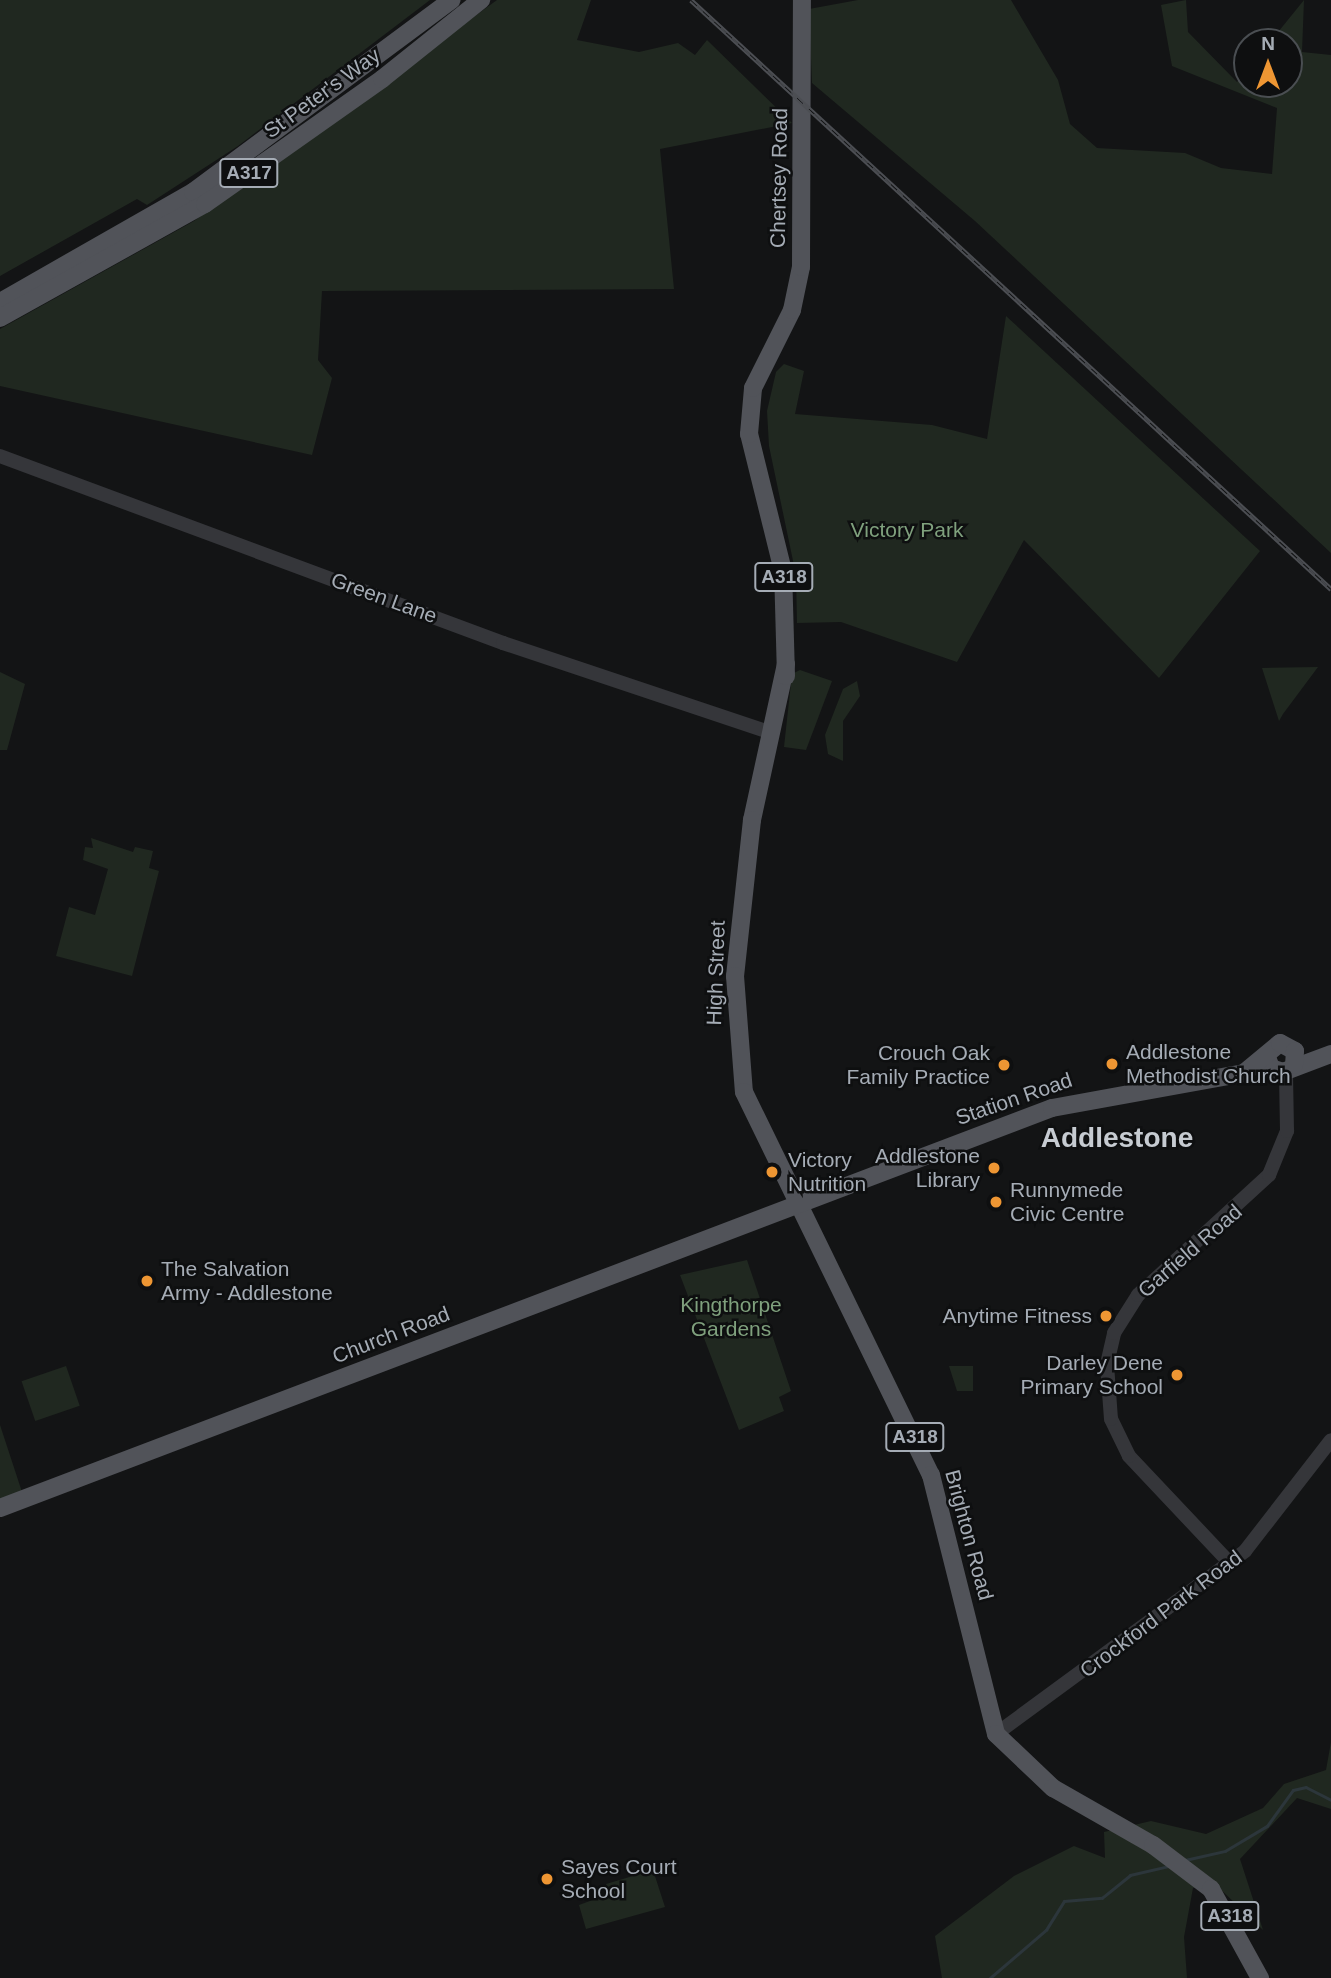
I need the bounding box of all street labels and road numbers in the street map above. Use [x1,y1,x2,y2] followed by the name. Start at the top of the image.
[259,42,385,144] street label: St Peter's Way
[765,108,793,248] street label: Chertsey Road
[219,158,279,188] road number: A317
[754,562,814,592] road number: A318
[328,567,440,629] street label: Green Lane
[702,920,730,1026] street label: High Street
[952,1067,1076,1131] street label: Station Road
[1133,1199,1247,1303] street label: Garfield Road
[329,1301,453,1369] street label: Church Road
[885,1422,945,1452] road number: A318
[939,1467,999,1603] street label: Brighton Road
[1075,1545,1247,1683] street label: Crockford Park Road
[1200,1900,1260,1932] road number: A318

